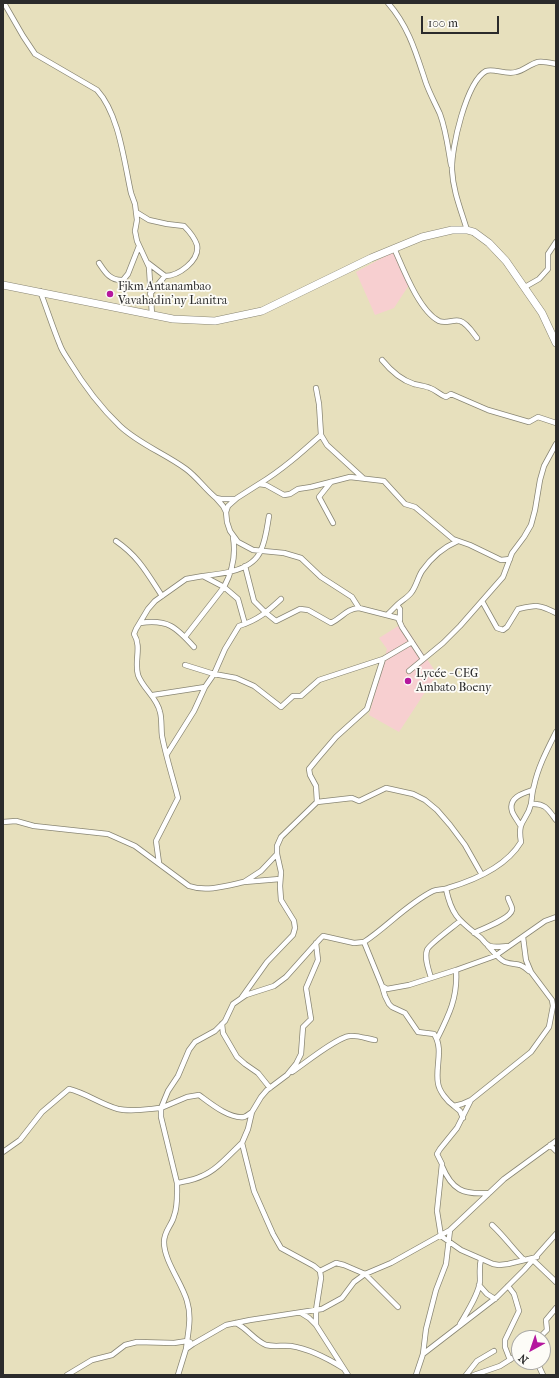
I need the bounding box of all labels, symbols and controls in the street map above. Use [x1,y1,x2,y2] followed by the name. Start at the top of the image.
[423,8,501,34] scale bar
[428,16,458,30] text: 100 m
[118,280,227,308] place label: Fjkm Antanambao Vavahadin'ny Lanitra
[105,289,115,299] marker: Fjkm Antanambao Vavahadin'ny Lanitra
[416,667,491,695] place label: Lycée - CEG Ambato Boeny
[403,676,413,686] marker: Lycée - CEG Ambato Boeny
[511,1330,551,1370] north arrow
[516,1351,531,1366] text: N

